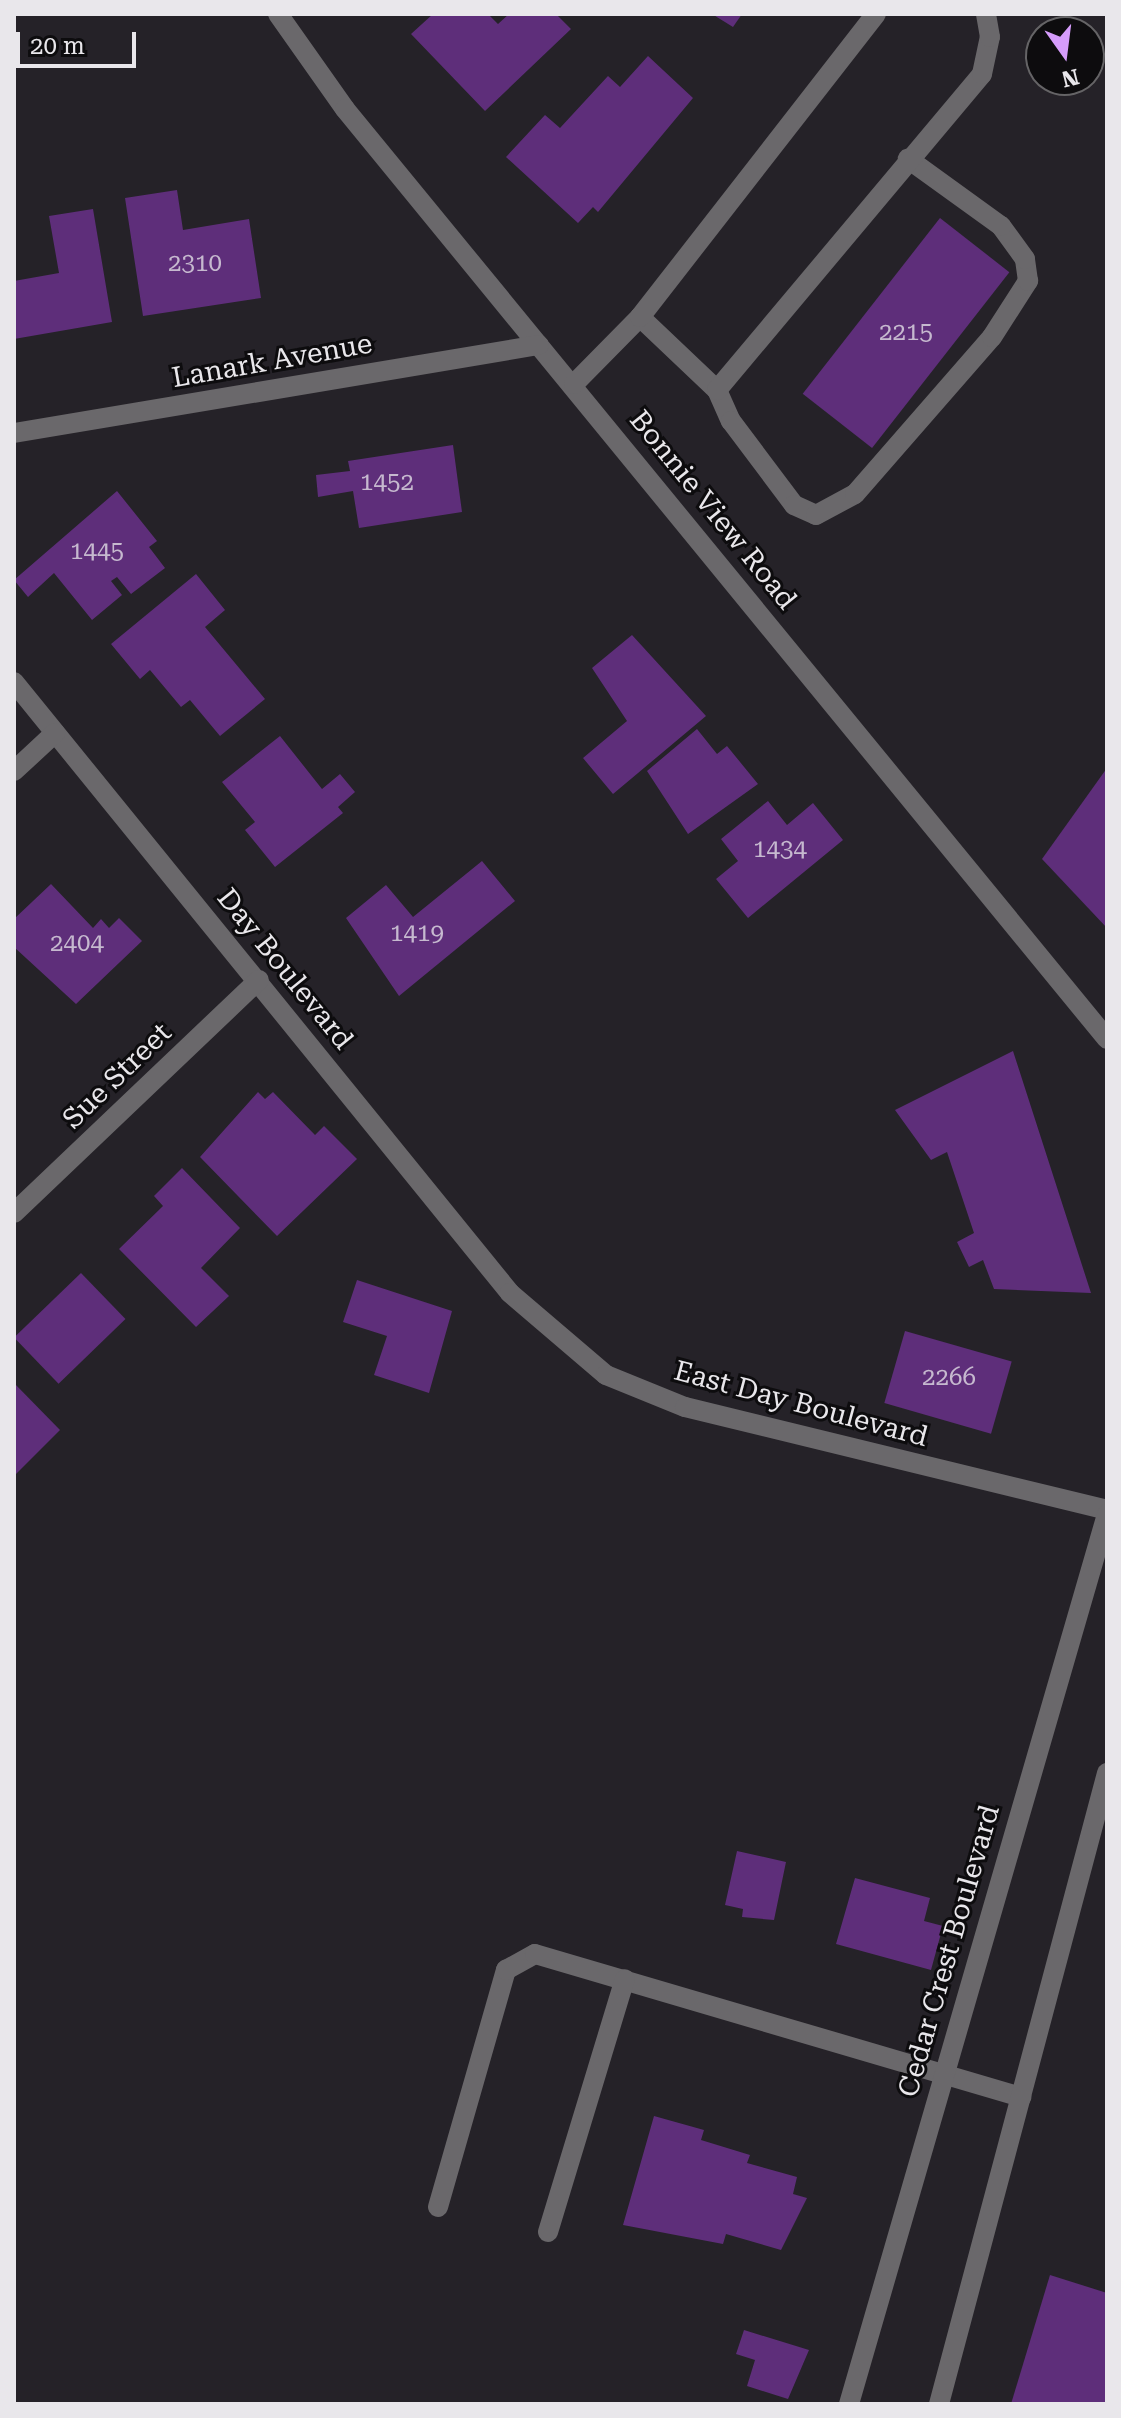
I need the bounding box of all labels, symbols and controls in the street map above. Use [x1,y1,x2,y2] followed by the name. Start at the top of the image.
[20,16,140,66] scale bar
[1025,16,1105,96] north arrow
[30,32,85,60] text: 20 m
[1059,64,1082,92] text: N
[168,250,222,278] house number: 2310
[879,319,933,347] house number: 2215
[169,327,375,395] street label: Lanark Avenue
[622,404,804,616] street label: Bonnie View Road
[360,469,414,497] house number: 1452
[70,538,124,566] house number: 1445
[753,836,807,864] house number: 1434
[210,882,360,1056] street label: Day Boulevard
[390,920,444,948] house number: 1419
[50,930,104,958] house number: 2404
[56,1016,178,1136] street label: Sue Street
[671,1354,931,1454] street label: East Day Boulevard
[922,1364,976,1392] house number: 2266
[891,1801,1007,2101] street label: Cedar Crest Boulevard

